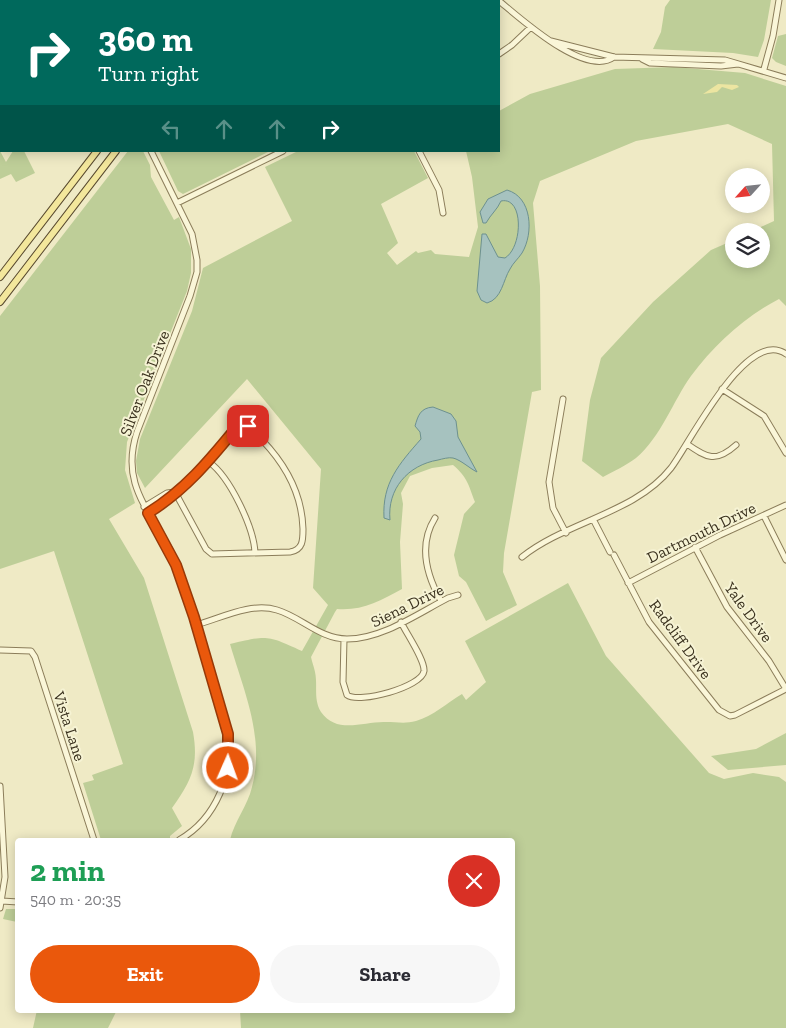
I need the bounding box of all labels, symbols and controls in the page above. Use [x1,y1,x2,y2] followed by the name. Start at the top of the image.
[98,18,193,60] text: 360 m
[15,20,80,85] icon: right
[98,60,199,87] text: Turn right
[157,115,185,143] icon: left
[210,115,238,143] icon: ahead
[263,115,291,143] icon: ahead
[316,115,344,143] icon: right
[725,168,770,212] north arrow
[725,168,770,268] map controls
[725,223,770,268] button: layers
[116,328,173,439] street label: Silver Oak Drive
[227,405,269,447] pin
[234,412,262,440] icon: arrive
[644,498,759,567] street label: Dartmouth Drive
[720,578,777,646] street label: Yale Drive
[368,580,447,631] street label: Siena Drive
[645,596,716,683] street label: Radcliff Drive
[49,688,90,763] street label: Vista Lane
[201,741,253,793] position arrow
[30,853,105,889] text: 2 min
[448,855,500,907] button: close
[30,890,121,909] text: 540 m · 20:35
[30,945,260,1003] button: Exit
[270,945,500,1003] button: Share

